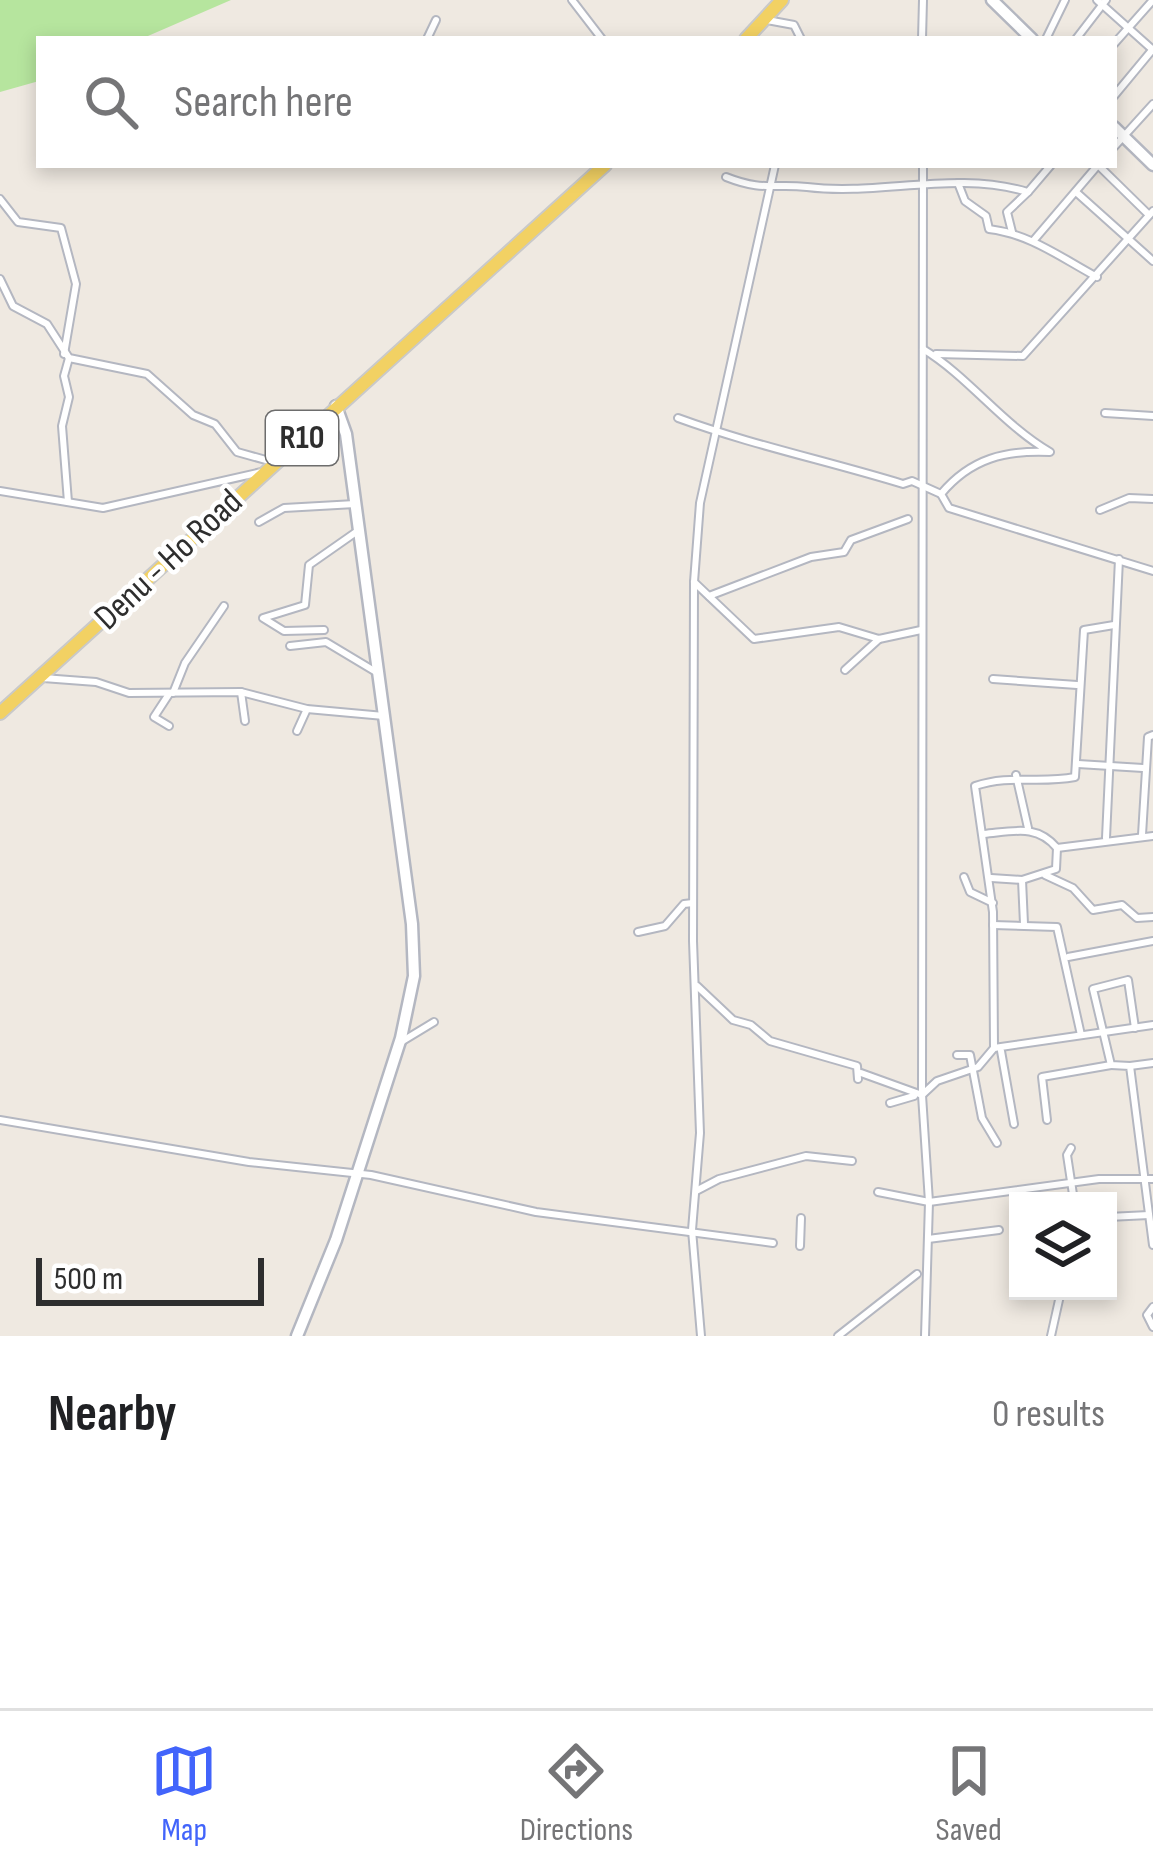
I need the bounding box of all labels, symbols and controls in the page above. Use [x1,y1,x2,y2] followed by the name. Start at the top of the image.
[36,36,1117,168] search box
[78,69,144,135] icon: search
[174,75,353,130] text: Search here
[266,411,338,465] road number: R10
[86,481,252,639] street label: Denu - Ho Road
[1009,1192,1117,1300] map controls
[1009,1192,1117,1300] button: layers
[36,1252,264,1305] scale bar
[54,1259,123,1299] text: 500 m
[48,1384,177,1445] text: Nearby
[992,1391,1105,1438] text: 0 results
[151,1738,217,1850] tab: Map
[520,1738,633,1850] tab: Directions
[936,1738,1002,1850] tab: Saved

